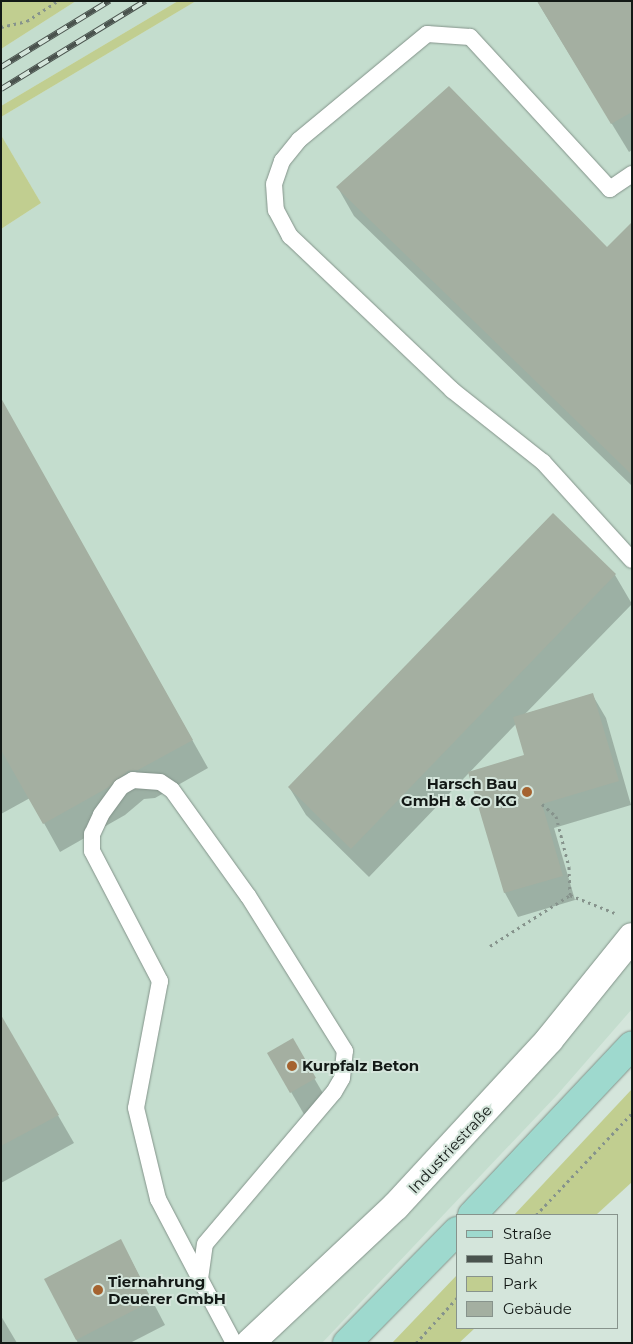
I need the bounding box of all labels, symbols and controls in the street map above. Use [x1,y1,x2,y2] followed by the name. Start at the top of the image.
[401,774,517,809] place label: Harsch Bau GmbH & Co KG
[521,786,533,798] marker: Harsch Bau GmbH & Co KG
[302,1057,419,1075] place label: Kurpfalz Beton
[286,1060,298,1072] marker: Kurpfalz Beton
[405,1101,495,1197] street label: Industriestraße
[456,1214,618,1329] legend
[503,1224,552,1243] text: Straße
[503,1249,543,1268] text: Bahn
[108,1272,226,1307] place label: Tiernahrung Deuerer GmbH
[503,1274,537,1293] text: Park
[92,1284,104,1296] marker: Tiernahrung Deuerer GmbH
[503,1299,572,1318] text: Gebäude

